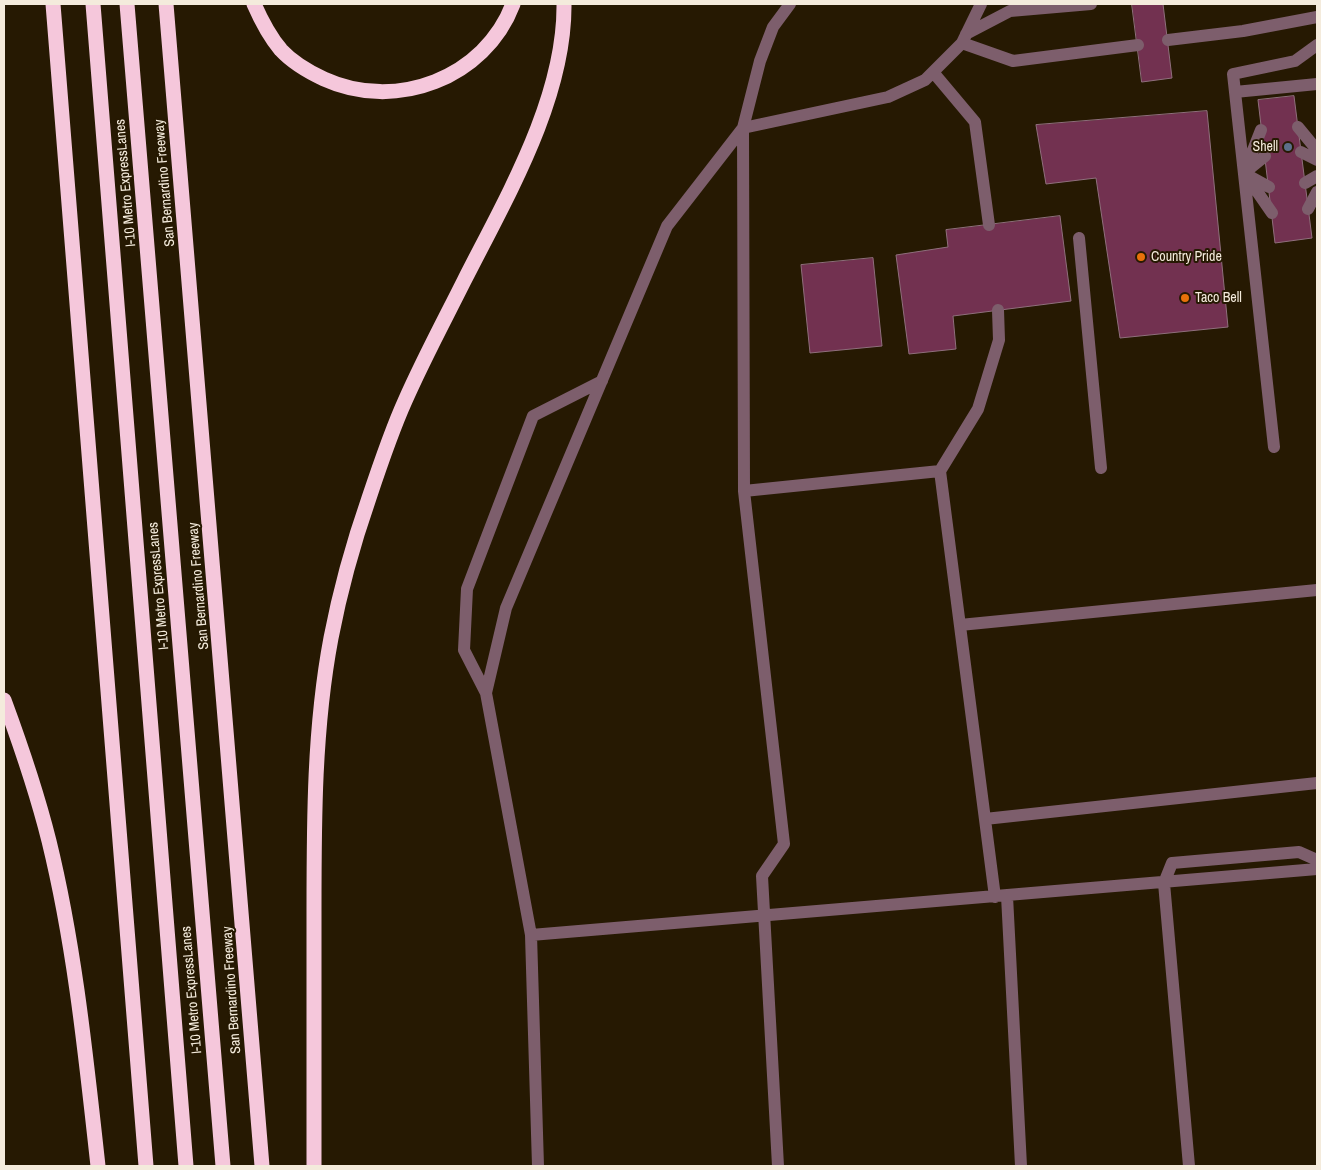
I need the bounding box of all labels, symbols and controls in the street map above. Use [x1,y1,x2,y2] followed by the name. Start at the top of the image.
[112,118,140,248] street label: I-10 Metro ExpressLanes
[151,119,179,247] street label: San Bernardino Freeway
[1252,139,1278,155] place label: Shell
[1282,141,1294,153] marker: Shell
[1151,249,1222,265] place label: Country Pride
[1135,251,1147,263] marker: Country Pride
[1195,290,1242,306] place label: Taco Bell
[1179,292,1191,304] marker: Taco Bell
[145,521,173,651] street label: I-10 Metro ExpressLanes
[185,522,213,650] street label: San Bernardino Freeway
[178,925,206,1055] street label: I-10 Metro ExpressLanes
[219,926,245,1054] street label: San Bernardino Freeway

